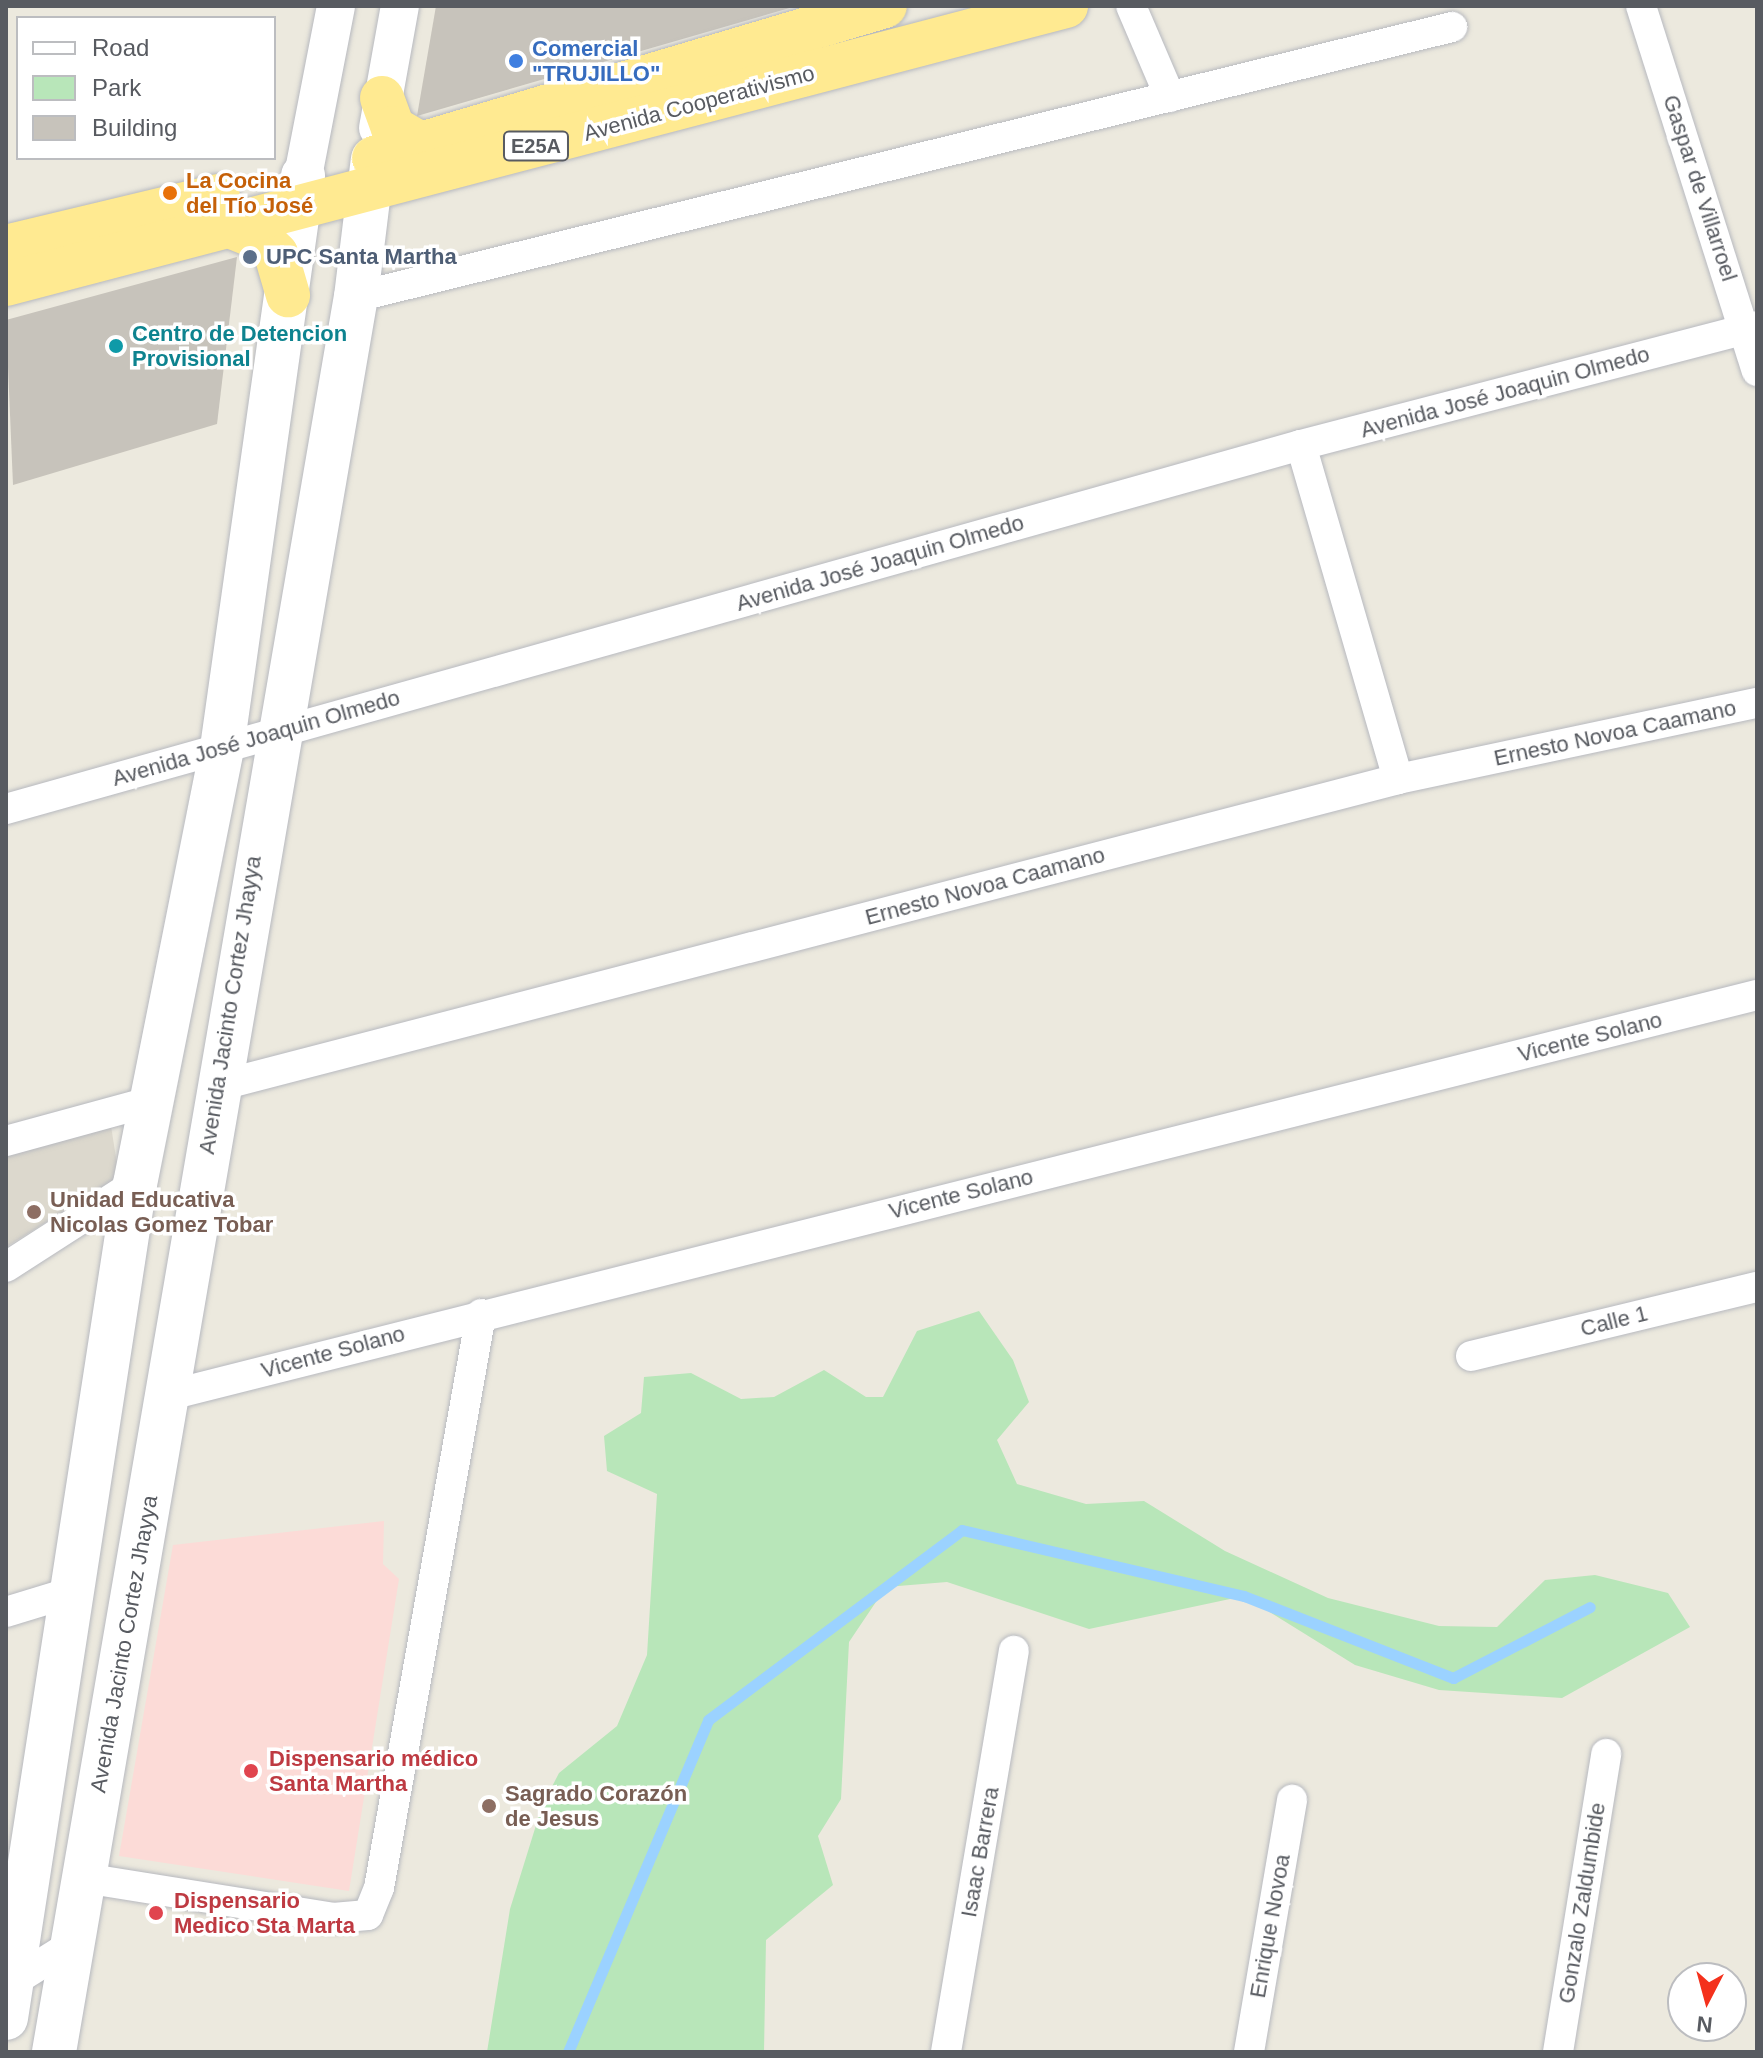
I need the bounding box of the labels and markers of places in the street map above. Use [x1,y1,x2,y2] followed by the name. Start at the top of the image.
[532,35,660,86] place label: Comercial "TRUJILLO"
[507,52,525,70] marker: Comercial "TRUJILLO"
[186,167,313,218] place label: La Cocina del Tío José
[161,184,179,202] marker: La Cocina del Tío José
[266,244,457,270] place label: UPC Santa Martha
[241,248,259,266] marker: UPC Santa Martha
[132,320,347,372] place label: Centro de Detencion Provisional
[107,337,125,355] marker: Centro de Detencion Provisional
[50,1186,273,1238] place label: Unidad Educativa Nicolas Gomez Tobar
[25,1203,43,1221] marker: Unidad Educativa Nicolas Gomez Tobar
[269,1745,478,1796] place label: Dispensario médico Santa Martha
[240,1760,262,1782] marker: Dispensario médico Santa Martha
[505,1780,687,1832] place label: Sagrado Corazón de Jesus
[480,1797,498,1815] marker: Sagrado Corazón de Jesus
[174,1887,355,1938] place label: Dispensario Medico Sta Marta
[145,1902,167,1924] marker: Dispensario Medico Sta Marta

